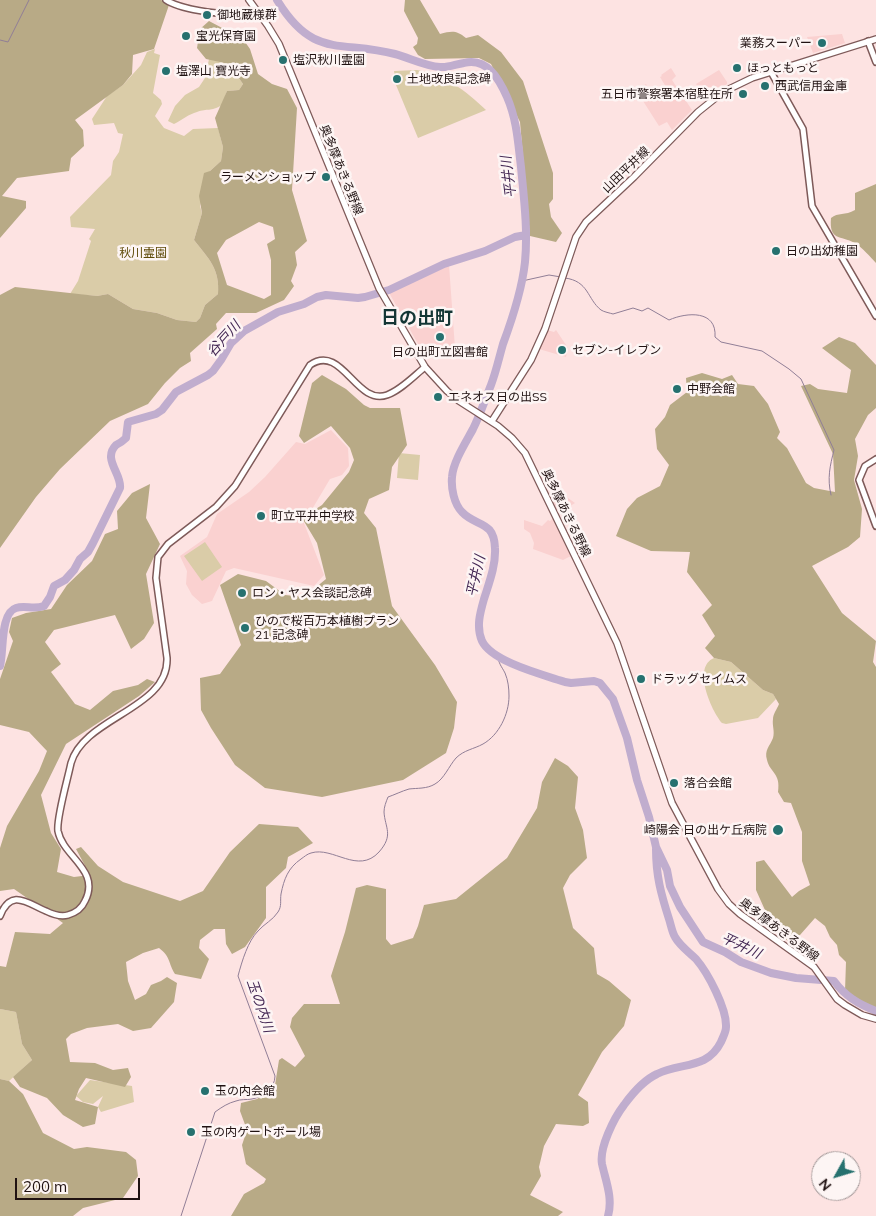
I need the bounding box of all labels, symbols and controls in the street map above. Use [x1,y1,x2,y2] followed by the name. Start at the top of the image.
[217,8,277,22] place label: 御地蔵様群
[201,9,213,21] marker: 御地蔵様群
[196,29,256,43] place label: 宝光保育園
[180,30,192,42] marker: 宝光保育園
[740,36,812,50] place label: 業務スーパー
[816,37,828,49] marker: 業務スーパー
[293,53,365,67] place label: 塩沢秋川霊園
[277,54,289,66] marker: 塩沢秋川霊園
[747,61,819,75] place label: ほっともっと
[731,62,743,74] marker: ほっともっと
[176,64,251,78] place label: 塩澤山 寶光寺
[160,65,172,77] marker: 塩澤山 寶光寺
[407,72,491,86] place label: 土地改良記念碑
[391,73,403,85] marker: 土地改良記念碑
[775,79,847,93] place label: 西武信用金庫
[759,80,771,92] marker: 西武信用金庫
[601,87,733,101] place label: 五日市警察署本宿駐在所
[737,88,749,100] marker: 五日市警察署本宿駐在所
[316,123,366,217] street label: 奥多摩あきる野線
[599,144,653,196] street label: 山田平井線
[498,155,520,199] water label: 平井川
[220,170,316,184] place label: ラーメンショップ
[320,171,332,183] marker: ラーメンショップ
[786,244,858,258] place label: 日の出幼稚園
[770,245,782,257] marker: 日の出幼稚園
[119,246,167,260] park label: 秋川霊園
[381,308,453,330] district label: 日の出町
[204,318,244,360] water label: 谷戸川
[434,331,446,343] marker: 日の出町立図書館
[572,343,661,357] place label: セブン-イレブン
[556,344,568,356] marker: セブン-イレブン
[392,345,488,359] place label: 日の出町立図書館
[687,382,735,396] place label: 中野会館
[671,383,683,395] marker: 中野会館
[448,390,547,404] place label: エネオス日の出SS
[432,391,444,403] marker: エネオス日の出SS
[538,467,594,559] street label: 奥多摩あきる野線
[271,509,355,523] place label: 町立平井中学校
[255,510,267,522] marker: 町立平井中学校
[463,554,489,598] water label: 平井川
[252,586,372,600] place label: ロン・ヤス会談記念碑
[236,587,248,599] marker: ロン・ヤス会談記念碑
[255,614,399,642] place label: ひので桜百万本植樹プラン 21 記念碑
[239,622,251,634] marker: ひので桜百万本植樹プラン 21 記念碑
[651,672,747,686] place label: ドラッグセイムス
[635,673,647,685] marker: ドラッグセイムス
[684,776,732,790] place label: 落合会館
[668,777,680,789] marker: 落合会館
[644,823,767,837] place label: 崎陽会 日の出ケ丘病院
[771,823,785,837] marker: 崎陽会 日の出ケ丘病院
[736,895,822,965] street label: 奥多摩あきる野線
[718,930,764,962] water label: 平井川
[243,977,277,1035] water label: 玉の内川
[215,1084,275,1098] place label: 玉の内会館
[199,1085,211,1097] marker: 玉の内会館
[201,1125,321,1139] place label: 玉の内ゲートボール場
[185,1126,197,1138] marker: 玉の内ゲートボール場
[811,1151,861,1201] north arrow
[18,1168,142,1200] scale bar
[815,1175,835,1195] text: N
[23,1177,67,1196] text: 200 m

